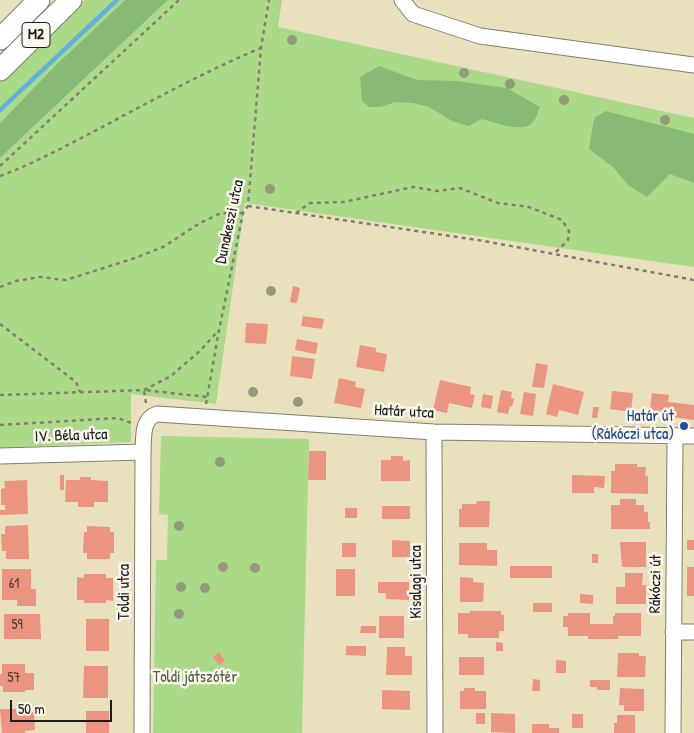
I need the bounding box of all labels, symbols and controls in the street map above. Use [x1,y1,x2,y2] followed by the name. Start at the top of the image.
[22,22,50,48] road number: M2
[212,178,248,266] street label: Dunakeszi utca
[374,401,434,423] street label: Határ utca
[592,407,674,445] place label: Határ út (Rákóczi utca)
[678,420,690,432] marker: Határ út (Rákóczi utca)
[34,425,108,447] street label: IV. Béla utca
[407,545,427,619] street label: Kisalagi utca
[646,554,666,614] street label: Rákóczi út
[115,564,135,620] street label: Toldi utca
[9,576,19,592] house number: 61
[11,617,23,633] house number: 59
[153,668,237,688] park label: Toldi játszótér
[8,670,20,686] house number: 57
[12,690,115,722] scale bar
[18,698,45,719] text: 50 m

